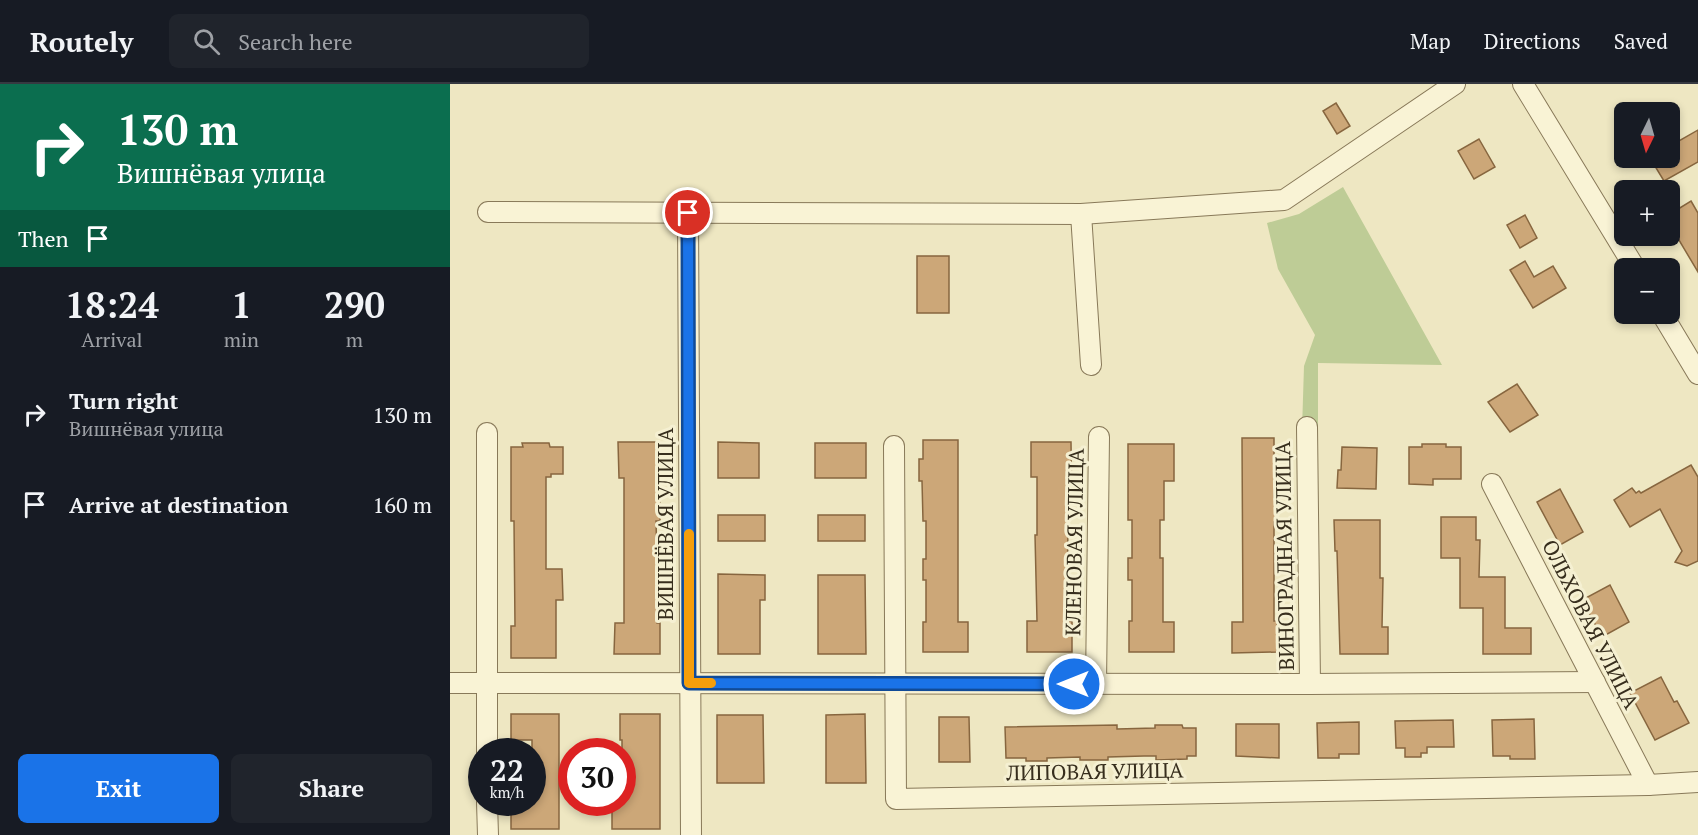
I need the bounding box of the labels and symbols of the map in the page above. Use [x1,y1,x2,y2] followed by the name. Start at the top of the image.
[1614,102,1680,168] north arrow
[662,187,713,238] pin
[651,427,679,620] street label: ВИШНЁВАЯ УЛИЦА
[1268,440,1300,671] street label: ВИНОГРАДНАЯ УЛИЦА
[1058,447,1090,636] street label: КЛЕНОВАЯ УЛИЦА
[1536,534,1646,714] street label: ОЛЬХОВАЯ УЛИЦА
[1042,652,1106,716] position arrow
[558,738,636,816] speed limit sign: 30
[1005,755,1184,787] street label: ЛИПОВАЯ УЛИЦА

